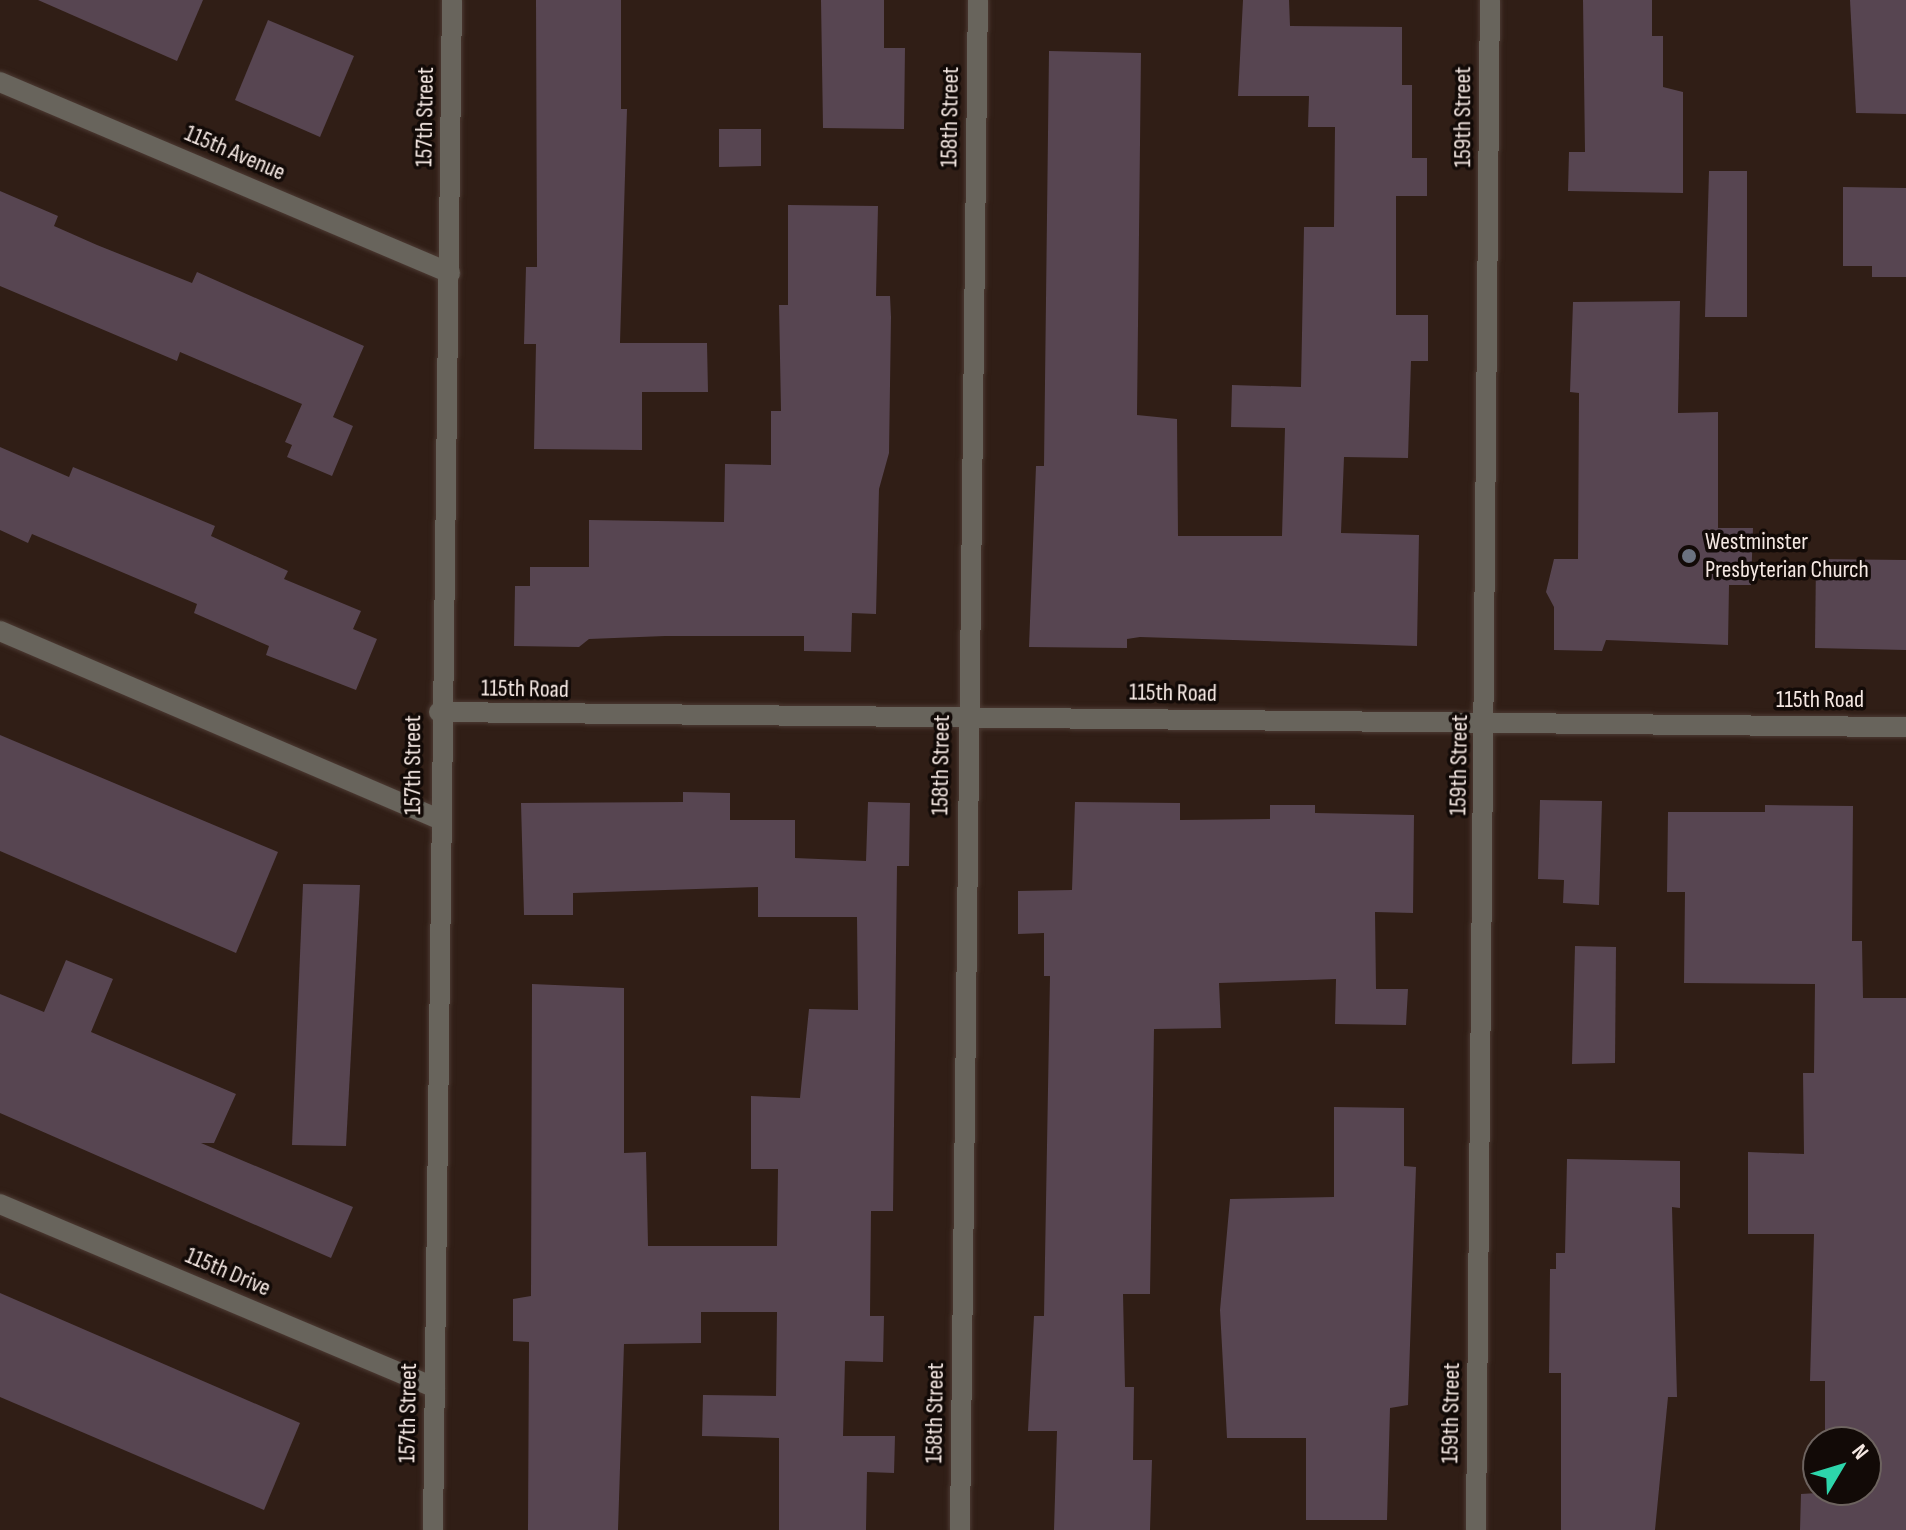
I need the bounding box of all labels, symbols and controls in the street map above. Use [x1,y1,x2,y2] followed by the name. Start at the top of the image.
[935,66,965,168] street label: 158th Street
[410,67,440,167] street label: 157th Street
[1449,67,1477,167] street label: 159th Street
[180,119,290,187] street label: 115th Avenue
[1705,528,1869,584] place label: Westminster Presbyterian Church
[1680,547,1698,565] marker: Westminster Presbyterian Church
[481,674,569,704] street label: 115th Road
[1129,678,1217,708] street label: 115th Road
[1776,686,1864,714] street label: 115th Road
[926,714,956,816] street label: 158th Street
[1444,714,1474,816] street label: 159th Street
[399,715,427,815] street label: 157th Street
[181,1241,275,1303] street label: 115th Drive
[920,1362,950,1464] street label: 158th Street
[1436,1362,1466,1464] street label: 159th Street
[393,1363,423,1463] street label: 157th Street
[1802,1426,1882,1506] north arrow
[1845,1439,1874,1465] text: N

